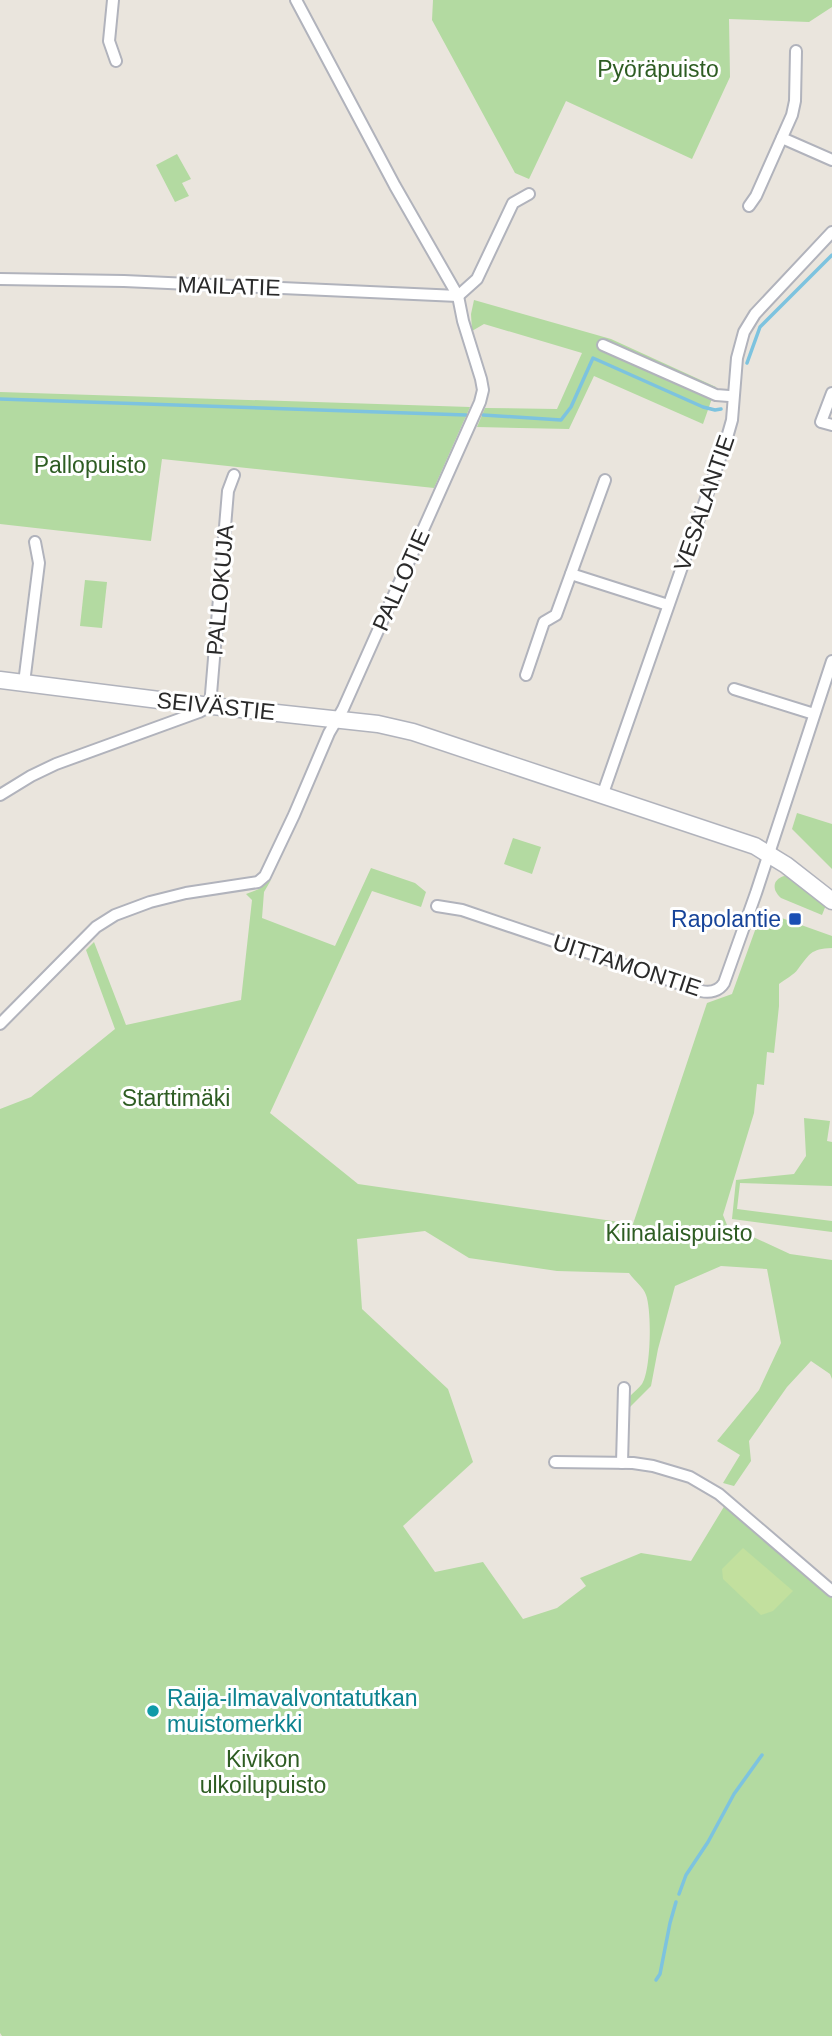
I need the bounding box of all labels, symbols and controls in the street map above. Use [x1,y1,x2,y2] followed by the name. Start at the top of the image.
[597,56,719,82] park label: Pyöräpuisto
[177,271,281,301] street label: MAILATIE
[669,432,739,574] street label: VESALANTIE
[34,452,146,478] park label: Pallopuisto
[201,523,239,657] street label: PALLOKUJA
[367,525,435,635] street label: PALLOTIE
[156,687,276,725] street label: SEIVÄSTIE
[671,906,781,932] place label: Rapolantie
[787,911,803,927] marker: Rapolantie
[550,929,704,1001] street label: UITTAMONTIE
[122,1085,230,1111] park label: Starttimäki
[605,1220,753,1246] park label: Kiinalaispuisto
[167,1685,418,1737] place label: Raija-ilmavalvontatutkan muistomerkki
[145,1703,161,1719] marker: Raija-ilmavalvontatutkan muistomerkki
[200,1746,326,1798] park label: Kivikon ulkoilupuisto

